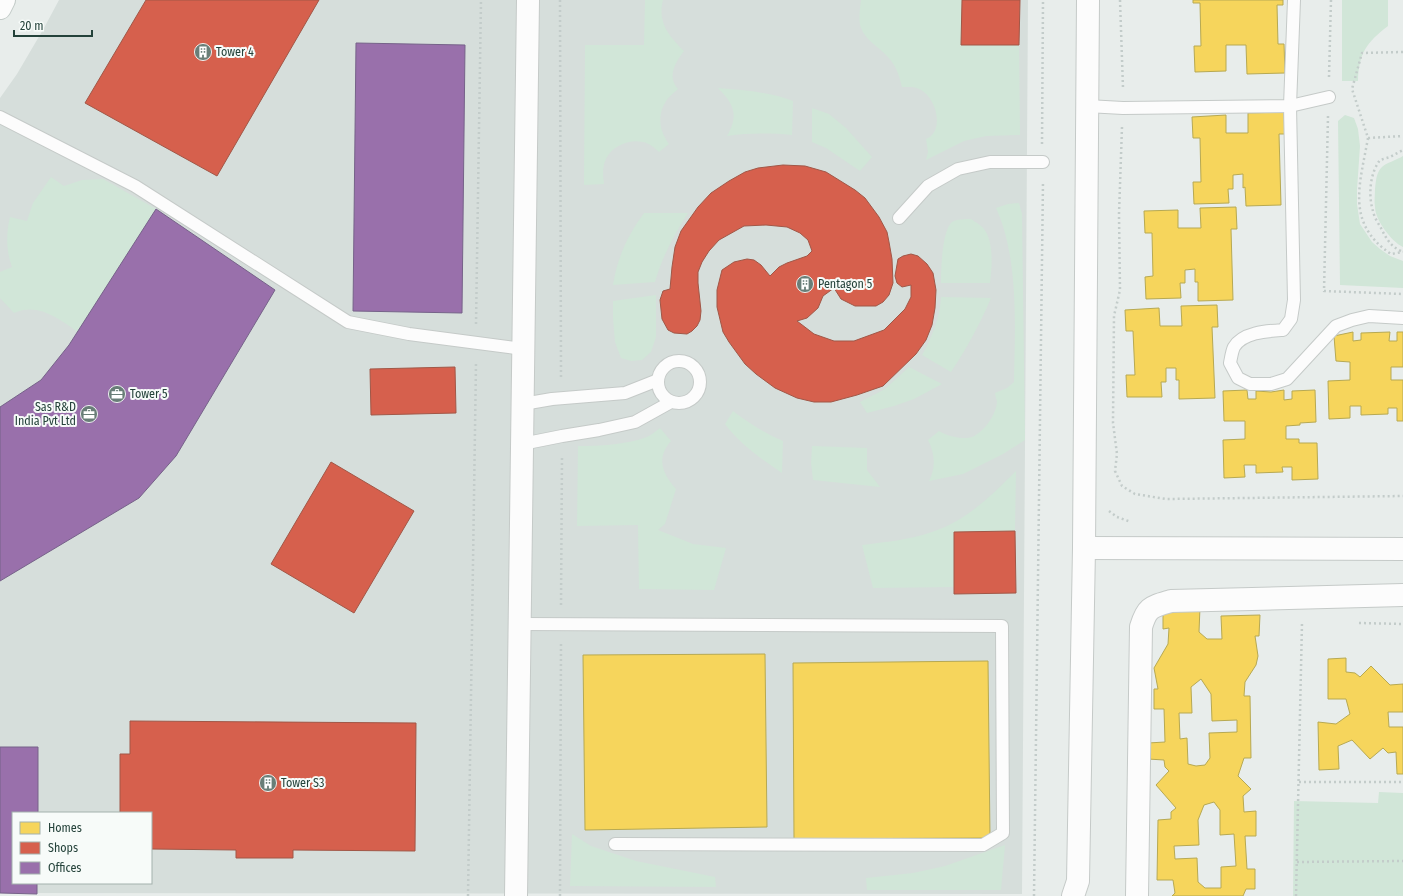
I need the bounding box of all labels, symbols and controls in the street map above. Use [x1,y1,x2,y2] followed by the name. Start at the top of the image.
[14,12,92,38] scale bar
[20,19,44,33] text: 20 m
[193,42,213,62] building icon: Tower 4
[216,45,254,59] place label: Tower 4
[795,274,815,294] building icon: Pentagon 5
[818,277,873,291] place label: Pentagon 5
[107,384,127,404] office icon: Tower 5
[130,387,168,401] place label: Tower 5
[15,400,76,428] place label: Sas R&D India Pvt Ltd
[79,404,99,424] office icon: Sas R&D India Pvt Ltd
[258,773,278,793] building icon: Tower S3
[281,776,324,790] place label: Tower S3
[12,812,152,884] legend
[48,821,82,835] text: Homes
[48,841,78,855] text: Shops
[48,861,81,875] text: Offices

